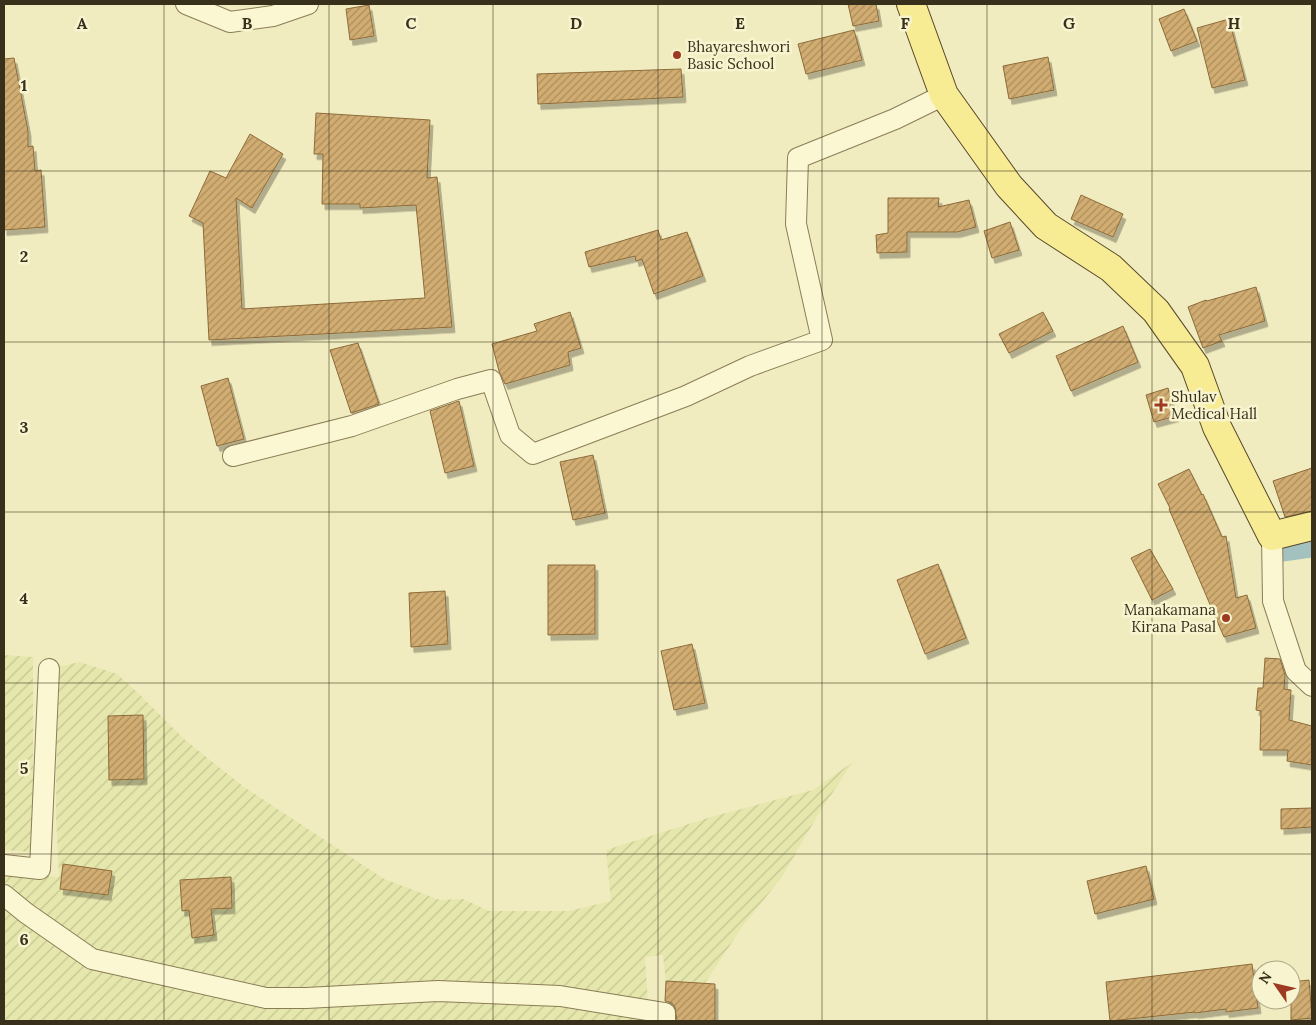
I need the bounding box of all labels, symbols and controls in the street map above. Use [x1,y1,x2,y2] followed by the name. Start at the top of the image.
[77,13,88,33] text: A
[242,13,253,33] text: B
[405,13,417,33] text: C
[570,13,582,33] text: D
[735,13,745,33] text: E
[900,13,910,33] text: F
[1063,13,1075,33] text: G
[1228,13,1241,33] text: H
[687,37,790,73] place label: Bhayareshwori Basic School
[671,49,683,61] marker: Bhayareshwori Basic School
[21,75,27,95] text: 1
[20,246,28,266] text: 2
[1171,387,1257,423] place label: Shulav Medical Hall
[1155,399,1167,411] marker: Shulav Medical Hall
[20,417,29,437] text: 3
[20,588,29,608] text: 4
[1124,600,1216,636] place label: Manakamana Kirana Pasal
[1220,612,1232,624] marker: Manakamana Kirana Pasal
[20,758,29,778] text: 5
[19,929,29,949] text: 6
[1251,960,1301,1010] north arrow
[1255,968,1276,987] text: N

